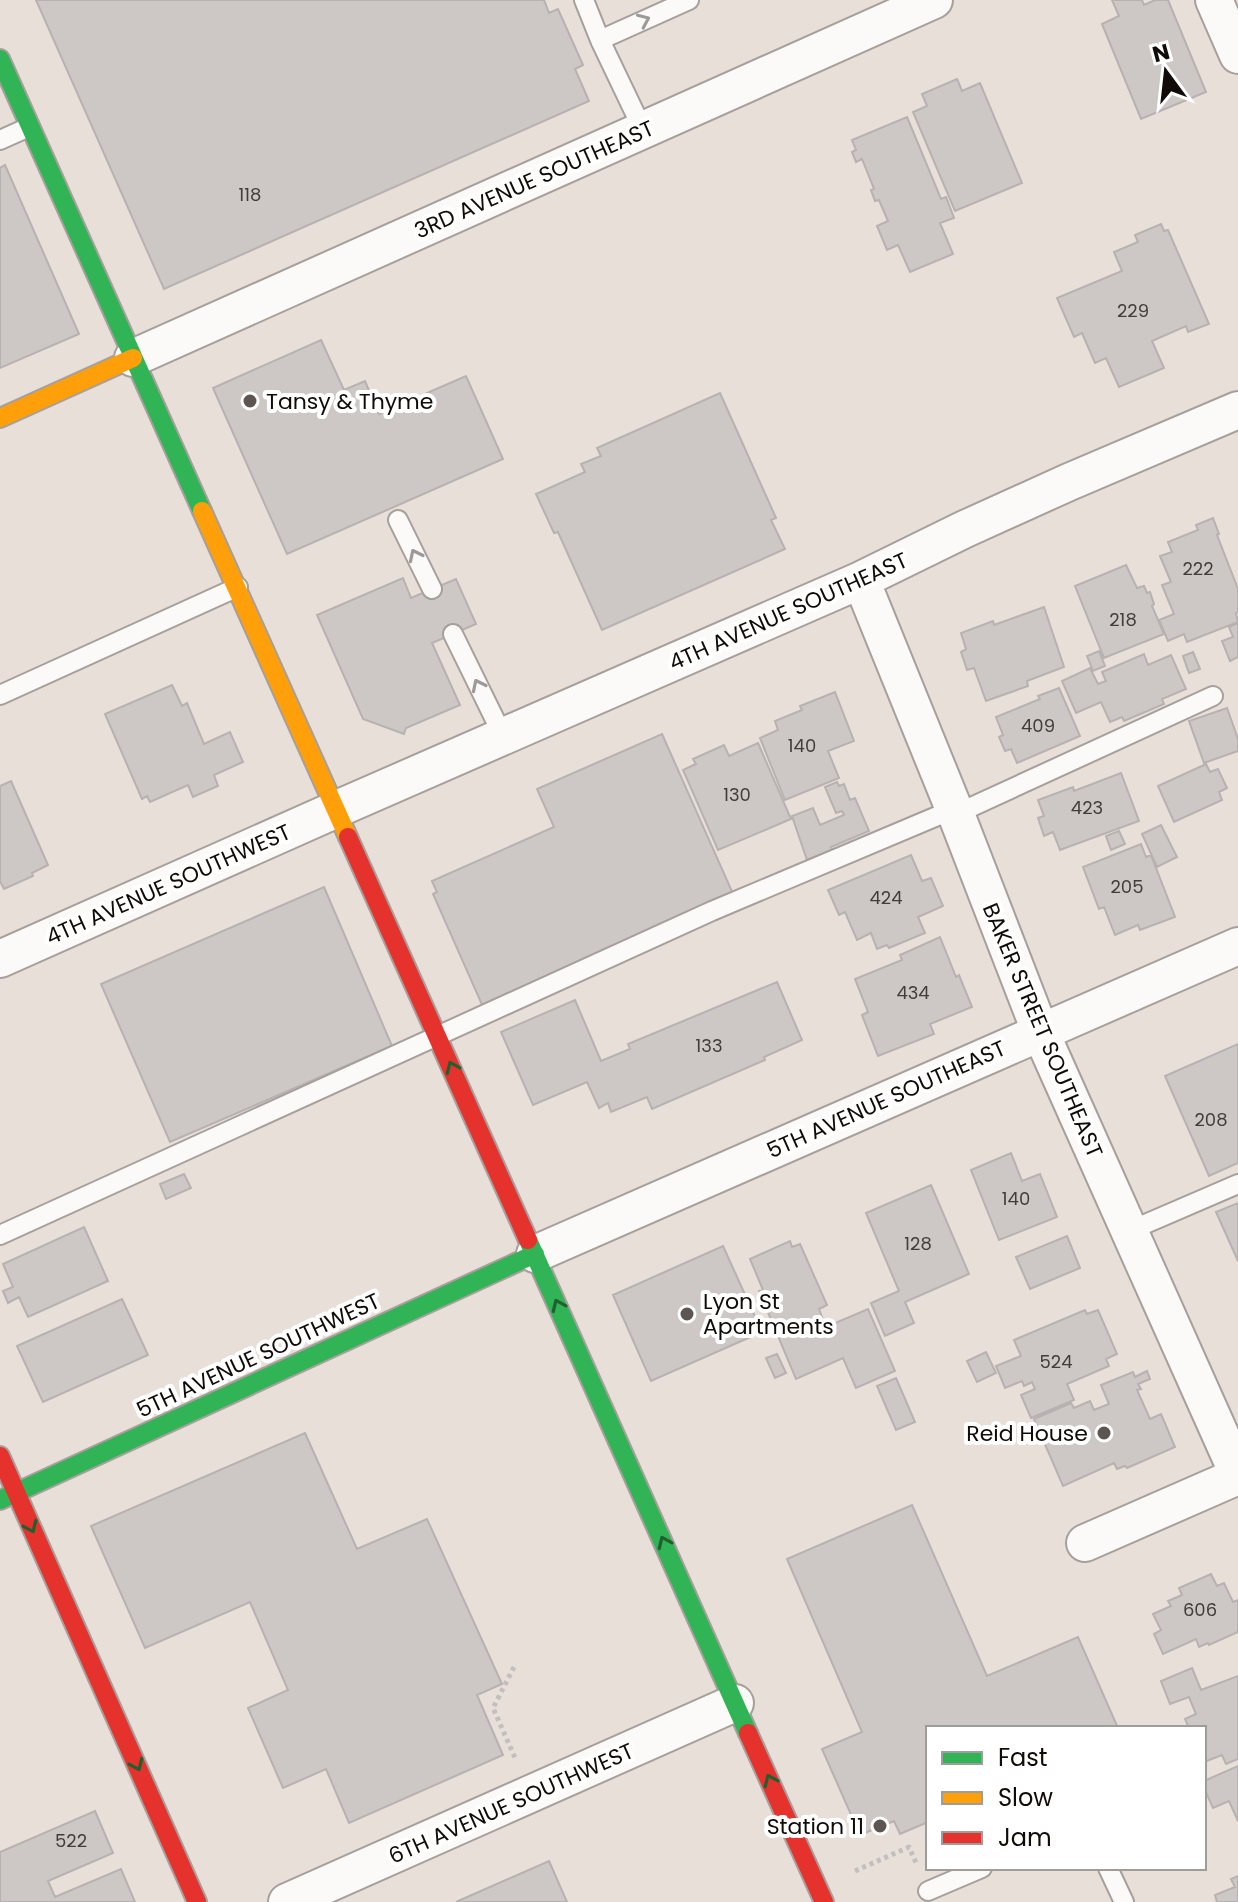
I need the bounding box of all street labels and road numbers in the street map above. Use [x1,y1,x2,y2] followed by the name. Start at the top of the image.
[409,113,659,246] street label: 3RD AVENUE SOUTHEAST
[664,545,913,678] street label: 4TH AVENUE SOUTHEAST
[41,816,296,953] street label: 4TH AVENUE SOUTHWEST
[975,898,1110,1162] street label: BAKER STREET SOUTHEAST
[762,1033,1011,1166] street label: 5TH AVENUE SOUTHEAST
[132,1285,385,1426] street label: 5TH AVENUE SOUTHWEST
[384,1735,639,1872] street label: 6TH AVENUE SOUTHWEST

